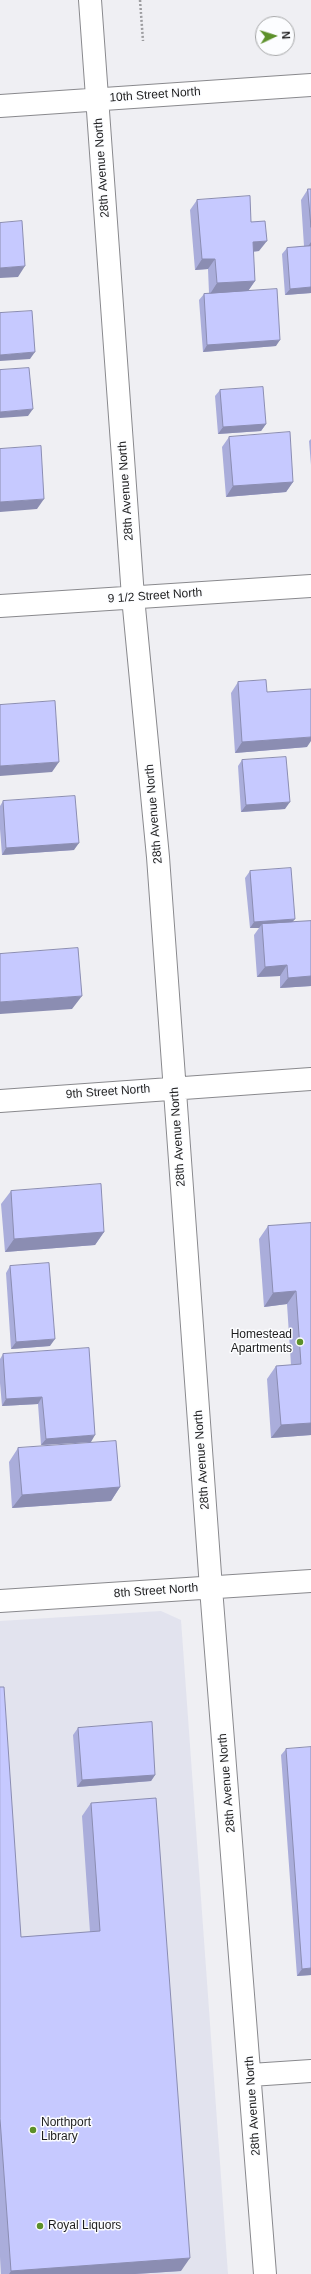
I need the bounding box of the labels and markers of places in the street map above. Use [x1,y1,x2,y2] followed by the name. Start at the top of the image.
[231,1328,292,1356] place label: Homestead Apartments
[295,1337,305,1347] marker: Homestead Apartments
[41,2116,91,2144] place label: Northport Library
[28,2125,38,2135] marker: Northport Library
[48,2219,121,2233] place label: Royal Liquors
[35,2221,45,2231] marker: Royal Liquors

